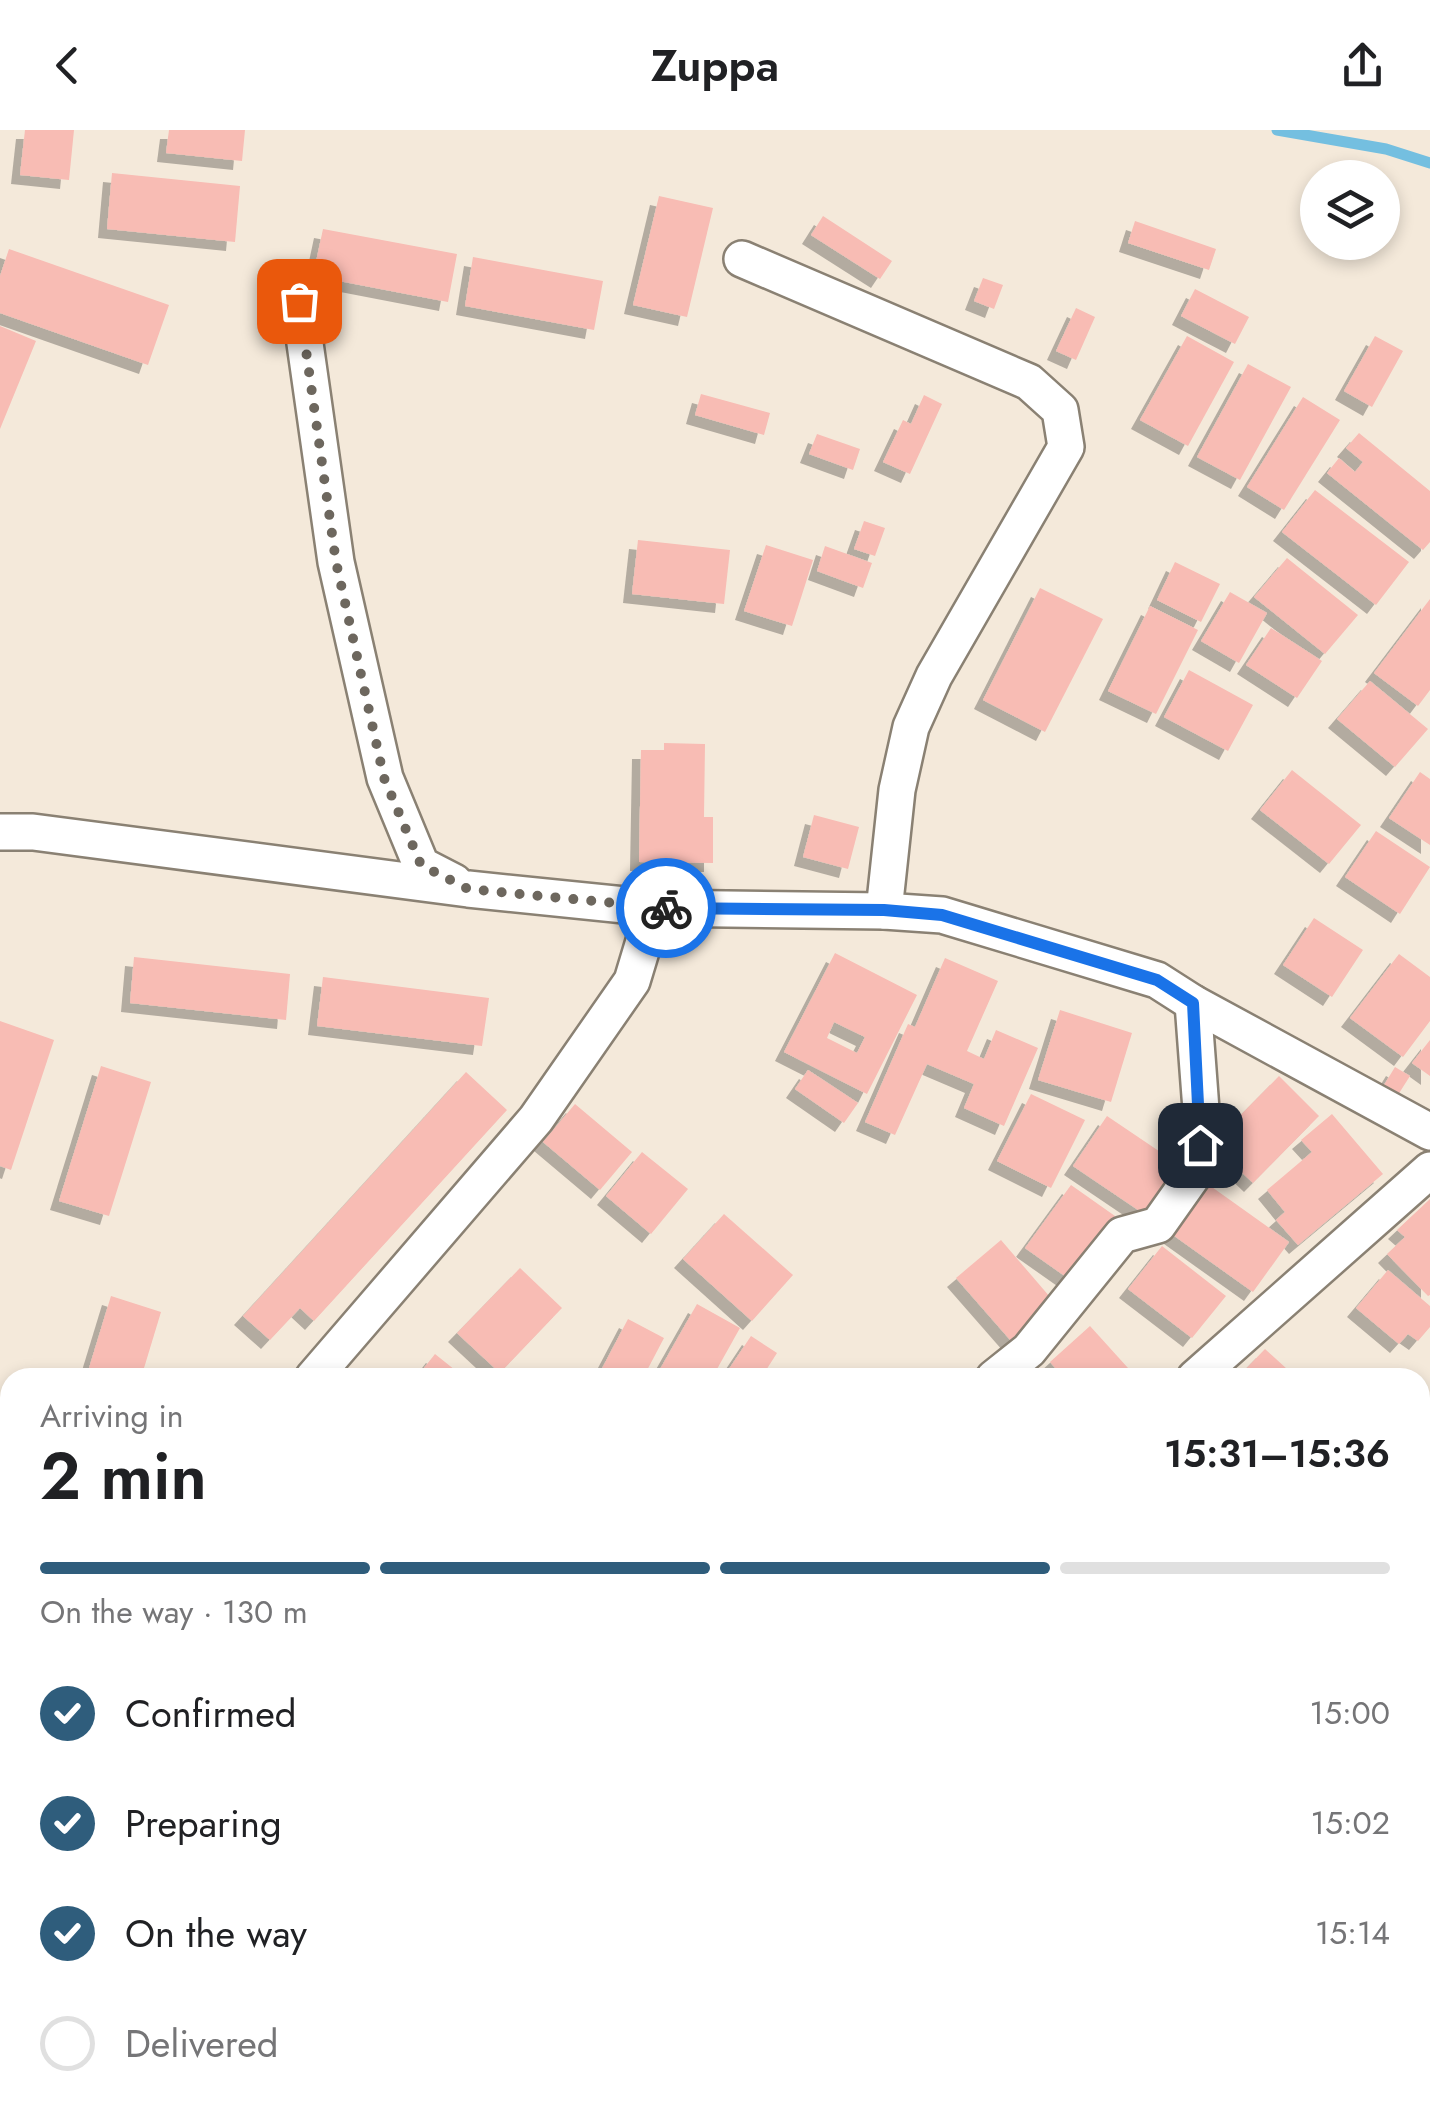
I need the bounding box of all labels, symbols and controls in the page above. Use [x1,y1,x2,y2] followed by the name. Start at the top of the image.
[651,33,779,98] text: Zuppa
[40,38,95,93] icon: back
[1335,38,1390,93] icon: share
[1300,160,1400,260] map controls
[1300,160,1400,260] button: layers
[257,259,342,344] pin
[272,274,327,329] icon: bag
[616,858,716,958] courier
[639,881,694,936] icon: bike
[1158,1103,1243,1188] pin
[1173,1118,1228,1173] icon: home
[40,1393,184,1439] text: Arriving in
[1164,1426,1390,1481] text: 15:31–15:36
[40,1429,207,1523] text: 2 min
[40,1589,308,1635] text: On the way · 130 m
[40,1686,95,1741] icon: check
[125,1686,296,1741] text: Confirmed
[1310,1690,1390,1736] text: 15:00
[40,1796,95,1851] icon: check
[125,1796,282,1851] text: Preparing
[1311,1800,1390,1846] text: 15:02
[40,1906,95,1961] icon: check
[125,1906,307,1961] text: On the way
[1315,1910,1390,1956] text: 15:14
[125,2016,278,2071] text: Delivered

